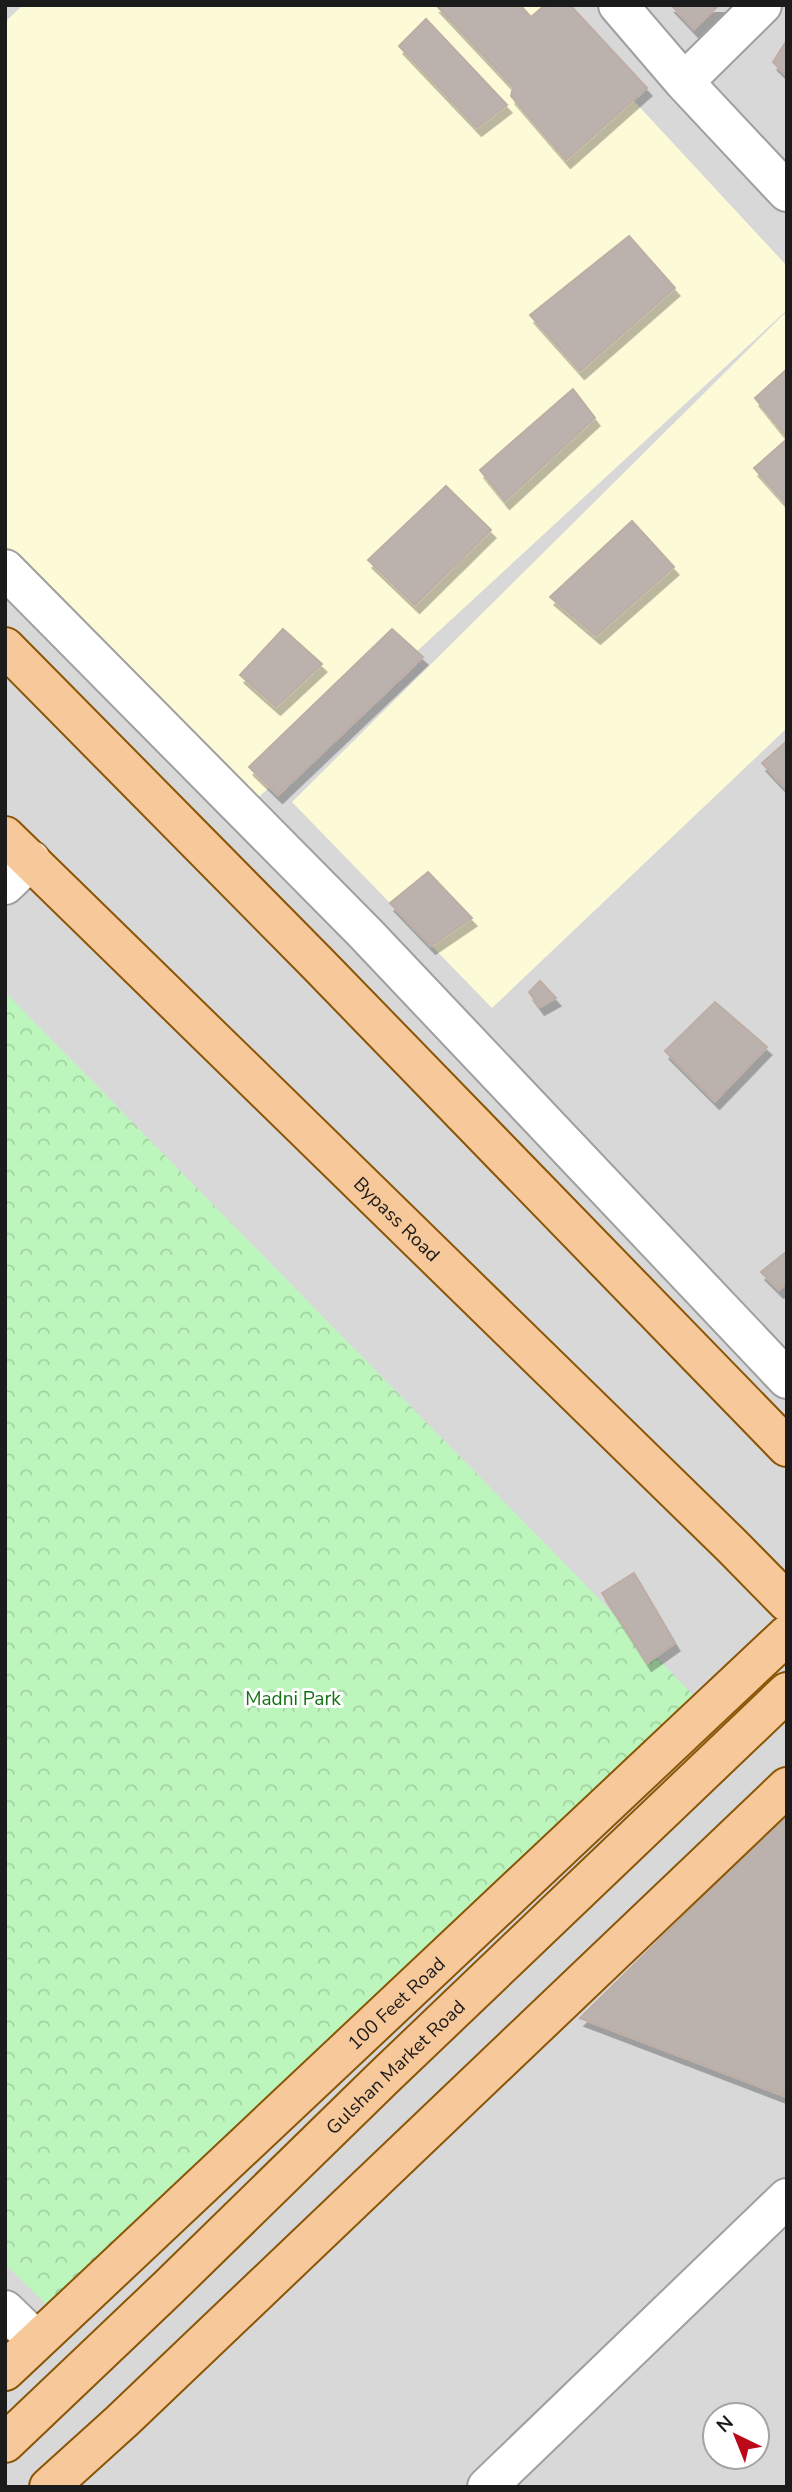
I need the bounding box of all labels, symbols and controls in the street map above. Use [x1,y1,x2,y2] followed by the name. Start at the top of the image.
[347,1171,445,1268] street label: Bypass Road
[245,1686,341,1712] park label: Madni Park
[342,1951,451,2056] street label: 100 Feet Road
[321,1994,471,2141] street label: Gulshan Market Road
[701,2401,771,2471] north arrow
[711,2410,739,2439] text: N

